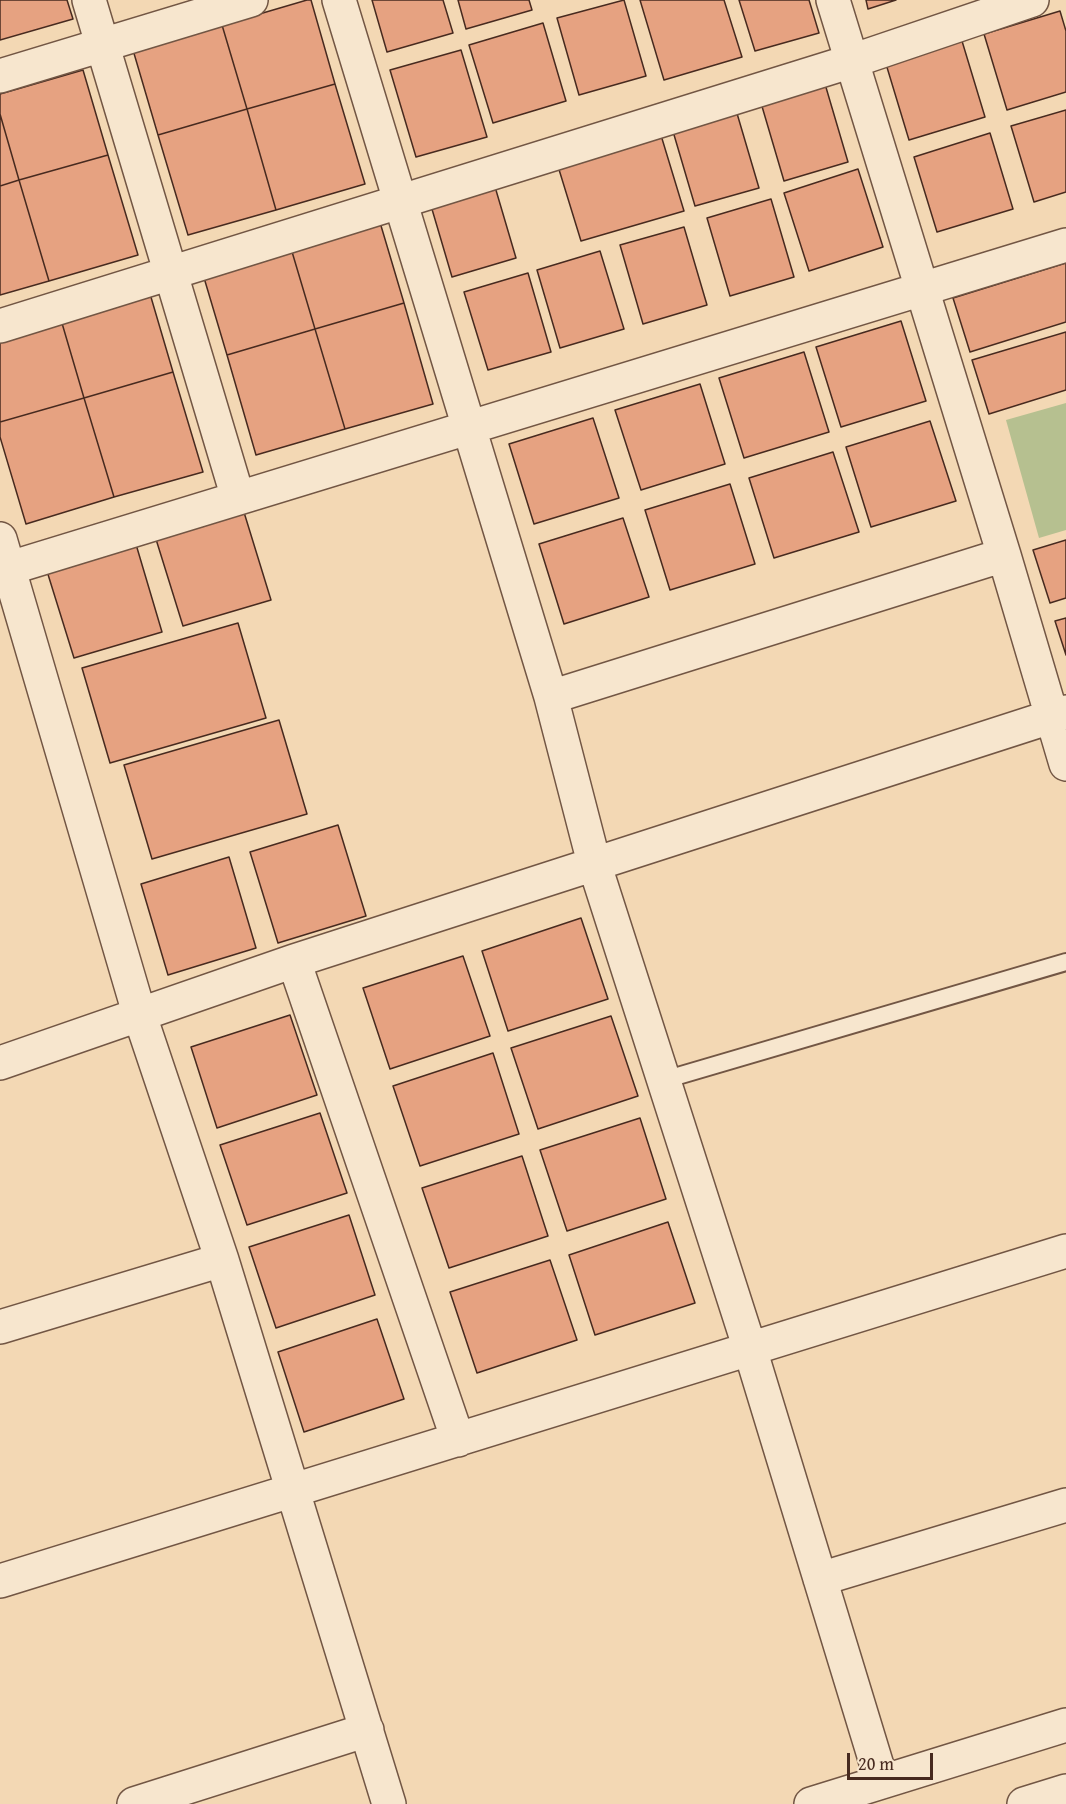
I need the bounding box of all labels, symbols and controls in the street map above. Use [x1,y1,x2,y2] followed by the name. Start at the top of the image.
[850,1741,936,1779] scale bar
[858,1750,894,1777] text: 20 m

